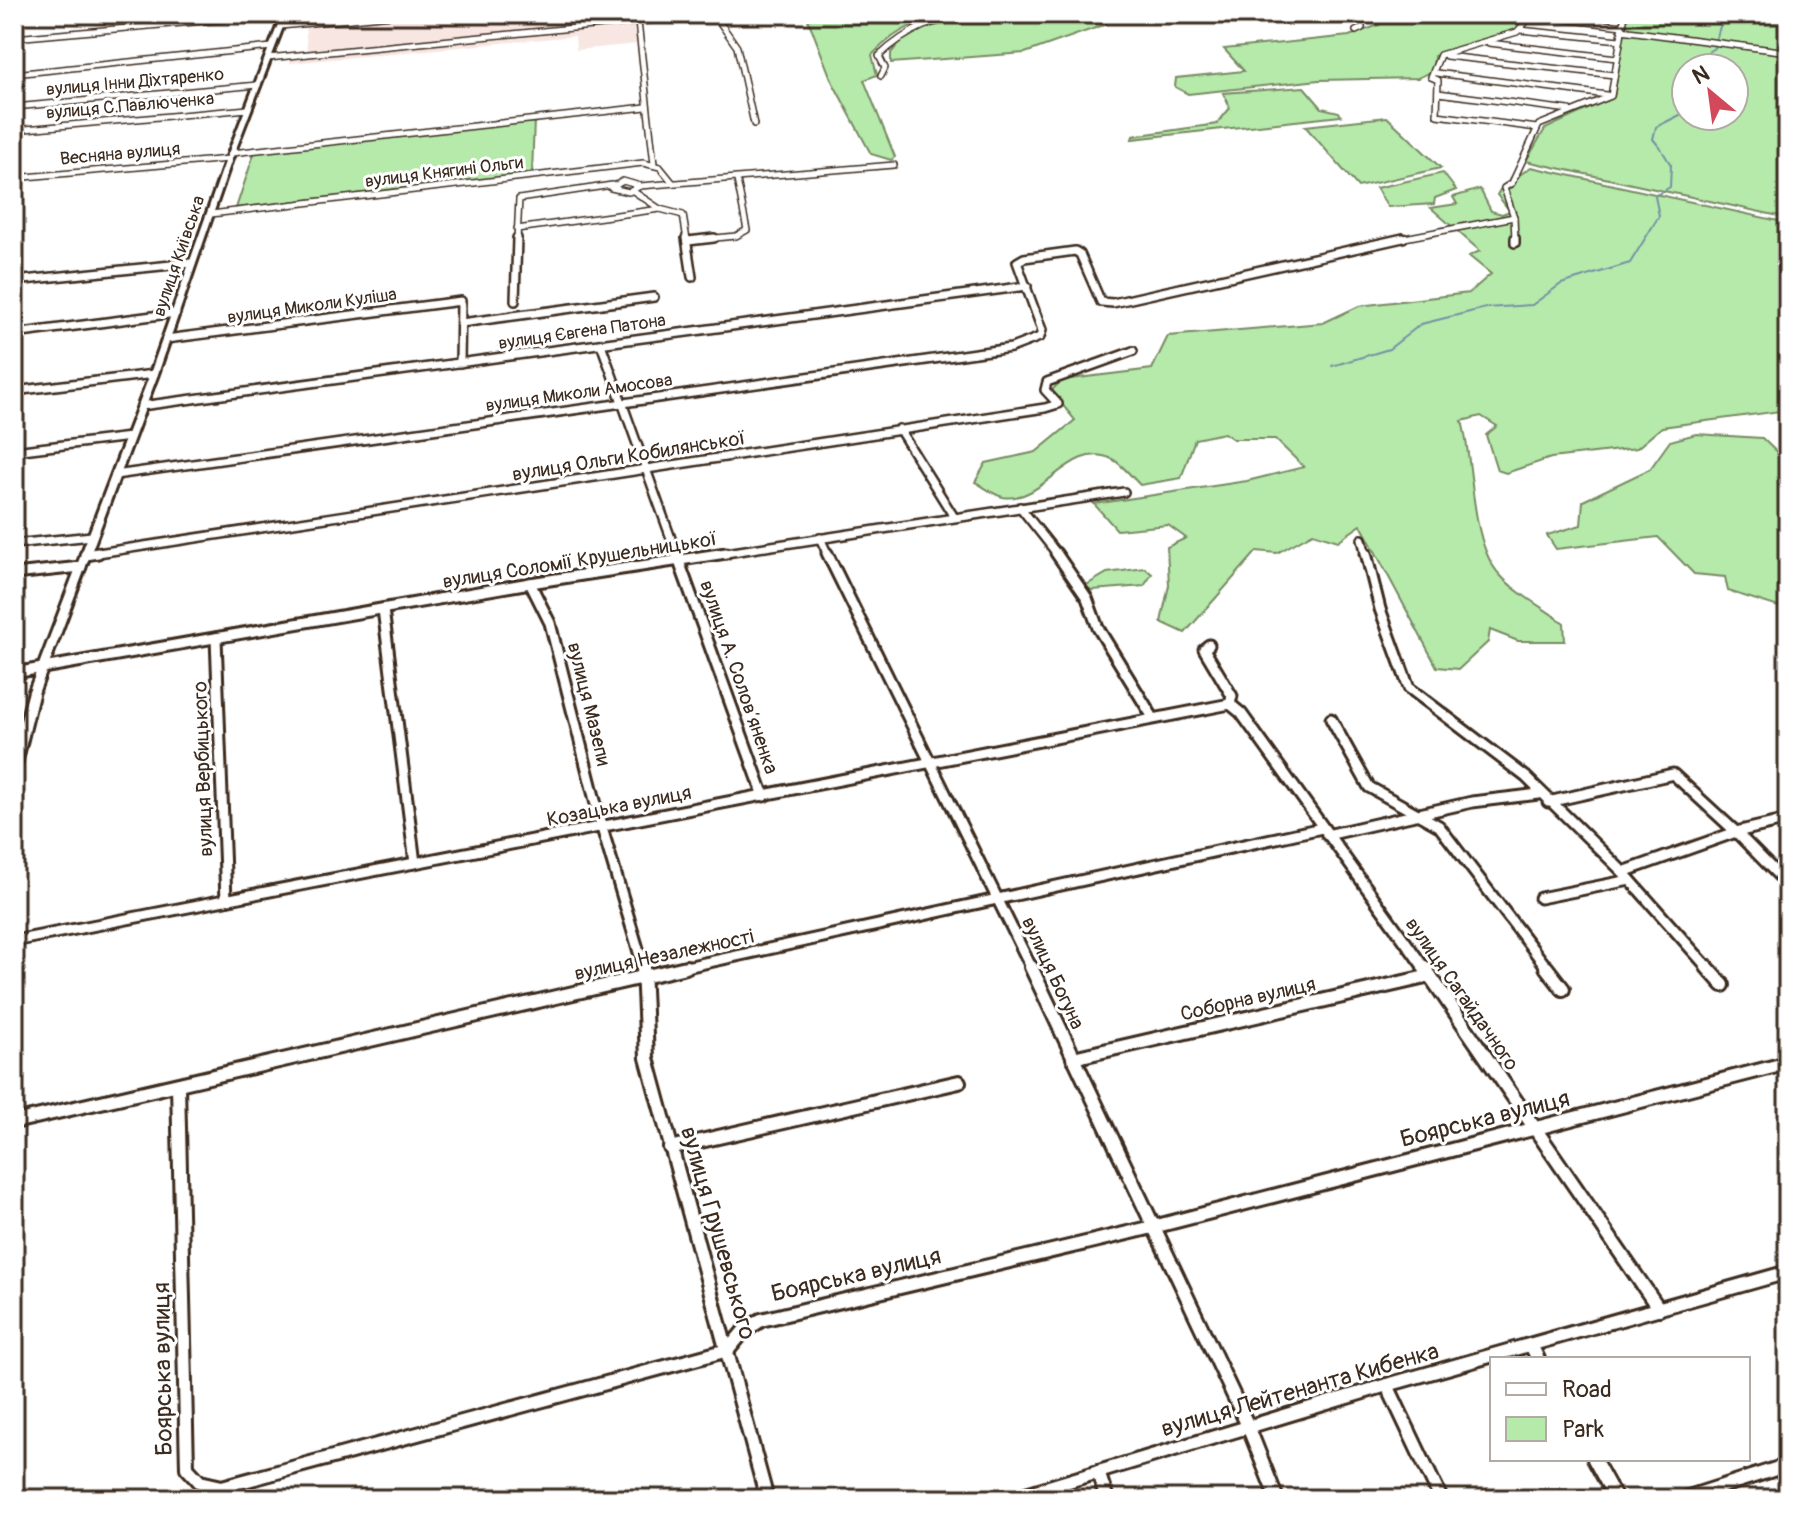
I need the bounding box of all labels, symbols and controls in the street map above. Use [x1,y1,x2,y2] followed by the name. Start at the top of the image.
[1670,52,1750,132] north arrow
[1687,59,1714,91] text: N
[45,63,225,101] street label: вулиця Інни Діхтяренко
[45,87,215,125] street label: вулиця С.Павлюченка
[59,137,181,171] street label: Весняна вулиця
[364,151,524,193] street label: вулиця Княгині Ольги
[148,193,210,319] street label: вулиця Київська
[226,283,398,329] street label: вулиця Миколи Куліша
[497,309,667,355] street label: вулиця Євгена Патона
[484,369,674,417] street label: вулиця Миколи Амосова
[510,425,748,487] street label: вулиця Ольги Кобилянської
[441,526,719,594] street label: вулиця Соломії Крушельницької
[694,577,784,777] street label: вулиця А. Соловʼяненка
[562,640,616,768] street label: вулиця Мазепи
[187,681,219,857] street label: вулиця Вербицького
[545,780,693,832] street label: Козацька вулиця
[1016,913,1090,1033] street label: вулиця Богуна
[1400,913,1524,1076] street label: вулиця Сагайдачного
[572,924,756,986] street label: вулиця Незалежності
[1178,971,1318,1027] street label: Соборна вулиця
[1397,1084,1573,1154] street label: Боярська вулиця
[674,1123,762,1343] street label: вулиця Грушевського
[768,1241,944,1309] street label: Боярська вулиця
[147,1282,179,1456] street label: Боярська вулиця
[1158,1336,1442,1444] street label: вулиця Лейтенанта Кибенка
[1490,1357,1750,1461] legend
[1562,1375,1612,1404] text: Road
[1562,1415,1604,1444] text: Park

